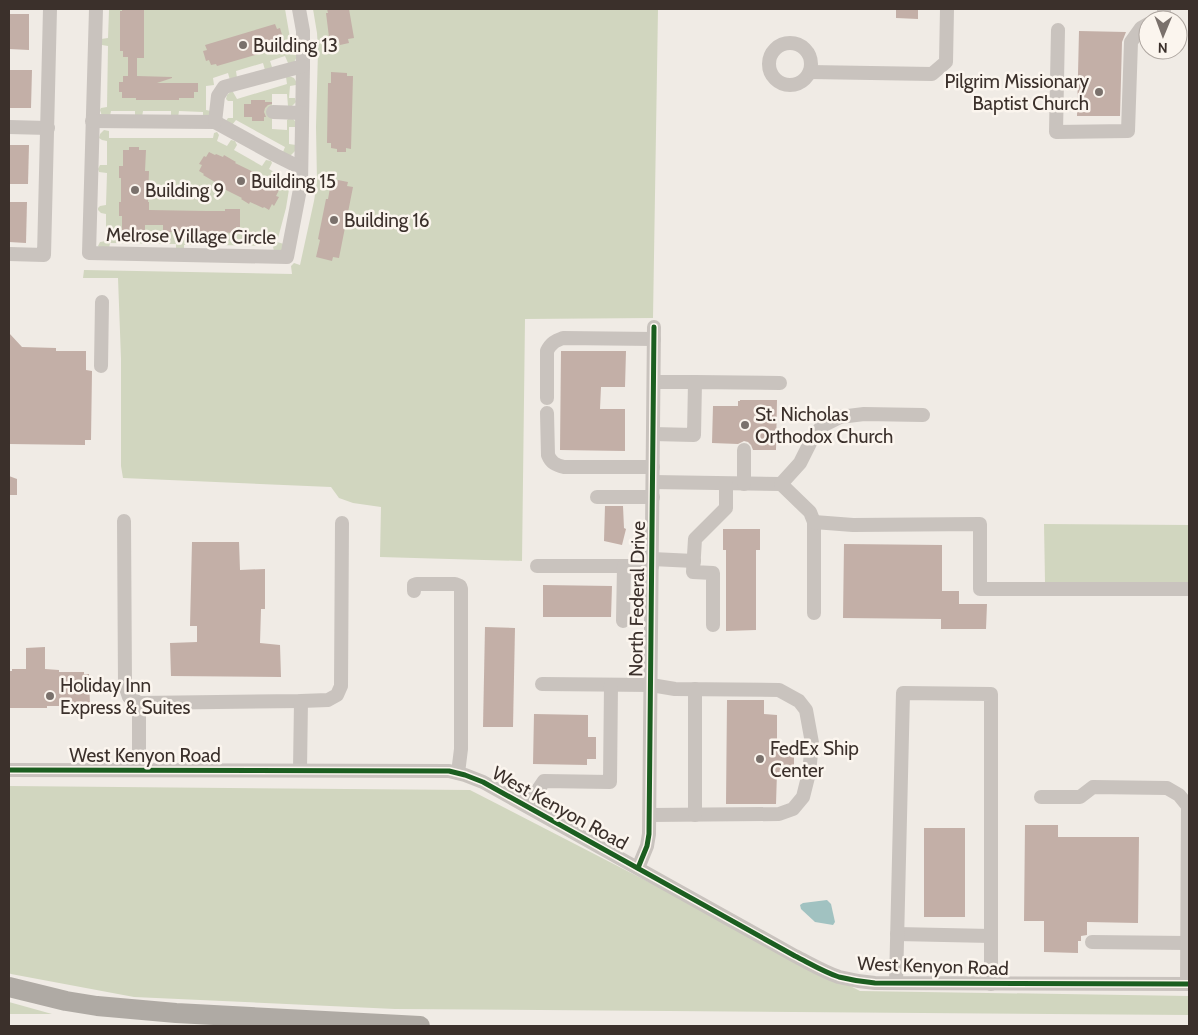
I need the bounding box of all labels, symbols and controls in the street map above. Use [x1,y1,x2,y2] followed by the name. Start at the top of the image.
[1138,10,1188,60] north arrow
[253,34,338,57] place label: Building 13
[237,39,249,51] marker: Building 13
[1158,39,1168,57] text: N
[944,70,1089,115] place label: Pilgrim Missionary Baptist Church
[1093,86,1105,98] marker: Pilgrim Missionary Baptist Church
[251,170,336,193] place label: Building 15
[235,175,247,187] marker: Building 15
[145,179,224,202] place label: Building 9
[129,184,141,196] marker: Building 9
[344,209,430,232] place label: Building 16
[328,214,340,226] marker: Building 16
[106,223,277,249] street label: Melrose Village Circle
[755,403,893,448] place label: St. Nicholas Orthodox Church
[739,419,751,431] marker: St. Nicholas Orthodox Church
[624,521,650,677] street label: North Federal Drive
[60,674,191,719] place label: Holiday Inn Express & Suites
[44,690,56,702] marker: Holiday Inn Express & Suites
[770,737,859,782] place label: FedEx Ship Center
[69,744,221,767] street label: West Kenyon Road
[754,753,766,765] marker: FedEx Ship Center
[488,761,632,855] street label: West Kenyon Road
[857,952,1009,980] street label: West Kenyon Road

